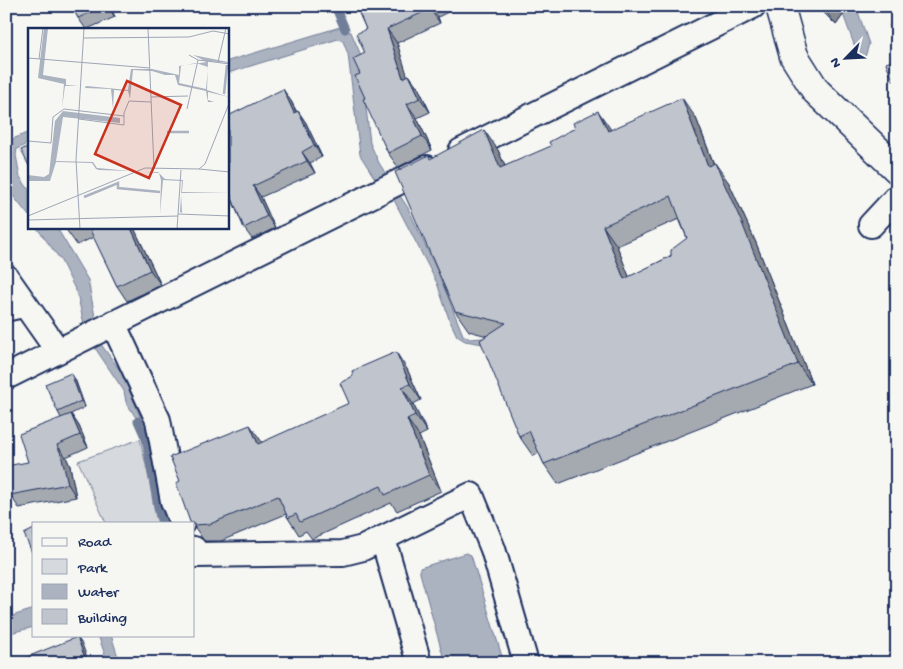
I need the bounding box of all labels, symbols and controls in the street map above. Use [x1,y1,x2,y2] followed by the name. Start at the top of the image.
[28,28,229,229] inset map
[820,32,870,82] north arrow
[827,55,846,70] text: N
[32,522,195,636] legend
[78,534,112,552] text: Road
[77,560,108,578] text: Park
[78,584,120,602] text: Water
[77,610,127,628] text: Building

